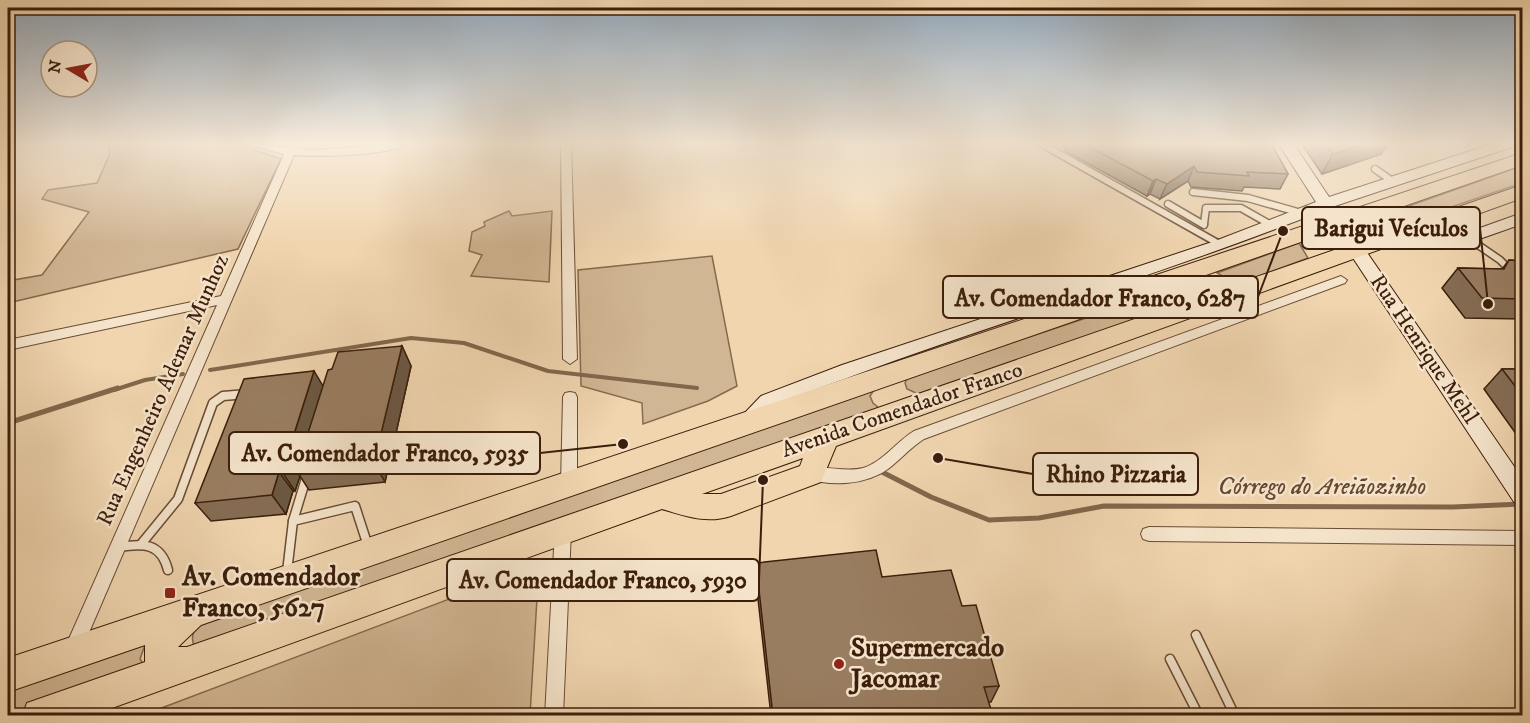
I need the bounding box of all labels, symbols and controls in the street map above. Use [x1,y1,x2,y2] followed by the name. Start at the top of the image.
[39,39,99,99] north arrow
[44,58,66,75] text: N
[1302,207,1480,249] callout: Barigui Veículos
[1314,214,1468,244] text: Barigui Veículos
[91,250,235,530] street label: Rua Engenheiro Ademar Munhoz
[1364,269,1484,429] street label: Rua Henrique Mehl
[943,276,1258,318] callout: Av. Comendador Franco, 6287
[953,284,1246,314] text: Av. Comendador Franco, 6287
[778,356,1026,464] street label: Avenida Comendador Franco
[229,432,540,474] callout: Av. Comendador Franco, 5935
[241,439,529,469] text: Av. Comendador Franco, 5935
[1033,453,1198,495] callout: Rhino Pizzaria
[1046,460,1187,490] text: Rhino Pizzaria
[1218,472,1426,502] water label: Córrego do Areiãozinho
[447,559,759,601] callout: Av. Comendador Franco, 5930
[181,560,361,625] place label: Av. Comendador Franco, 5627
[458,566,747,596] text: Av. Comendador Franco, 5930
[163,586,177,600] marker: Av. Comendador Franco, 5627
[848,631,1004,696] place label: Supermercado Jacomar
[832,657,846,671] marker: Supermercado Jacomar

